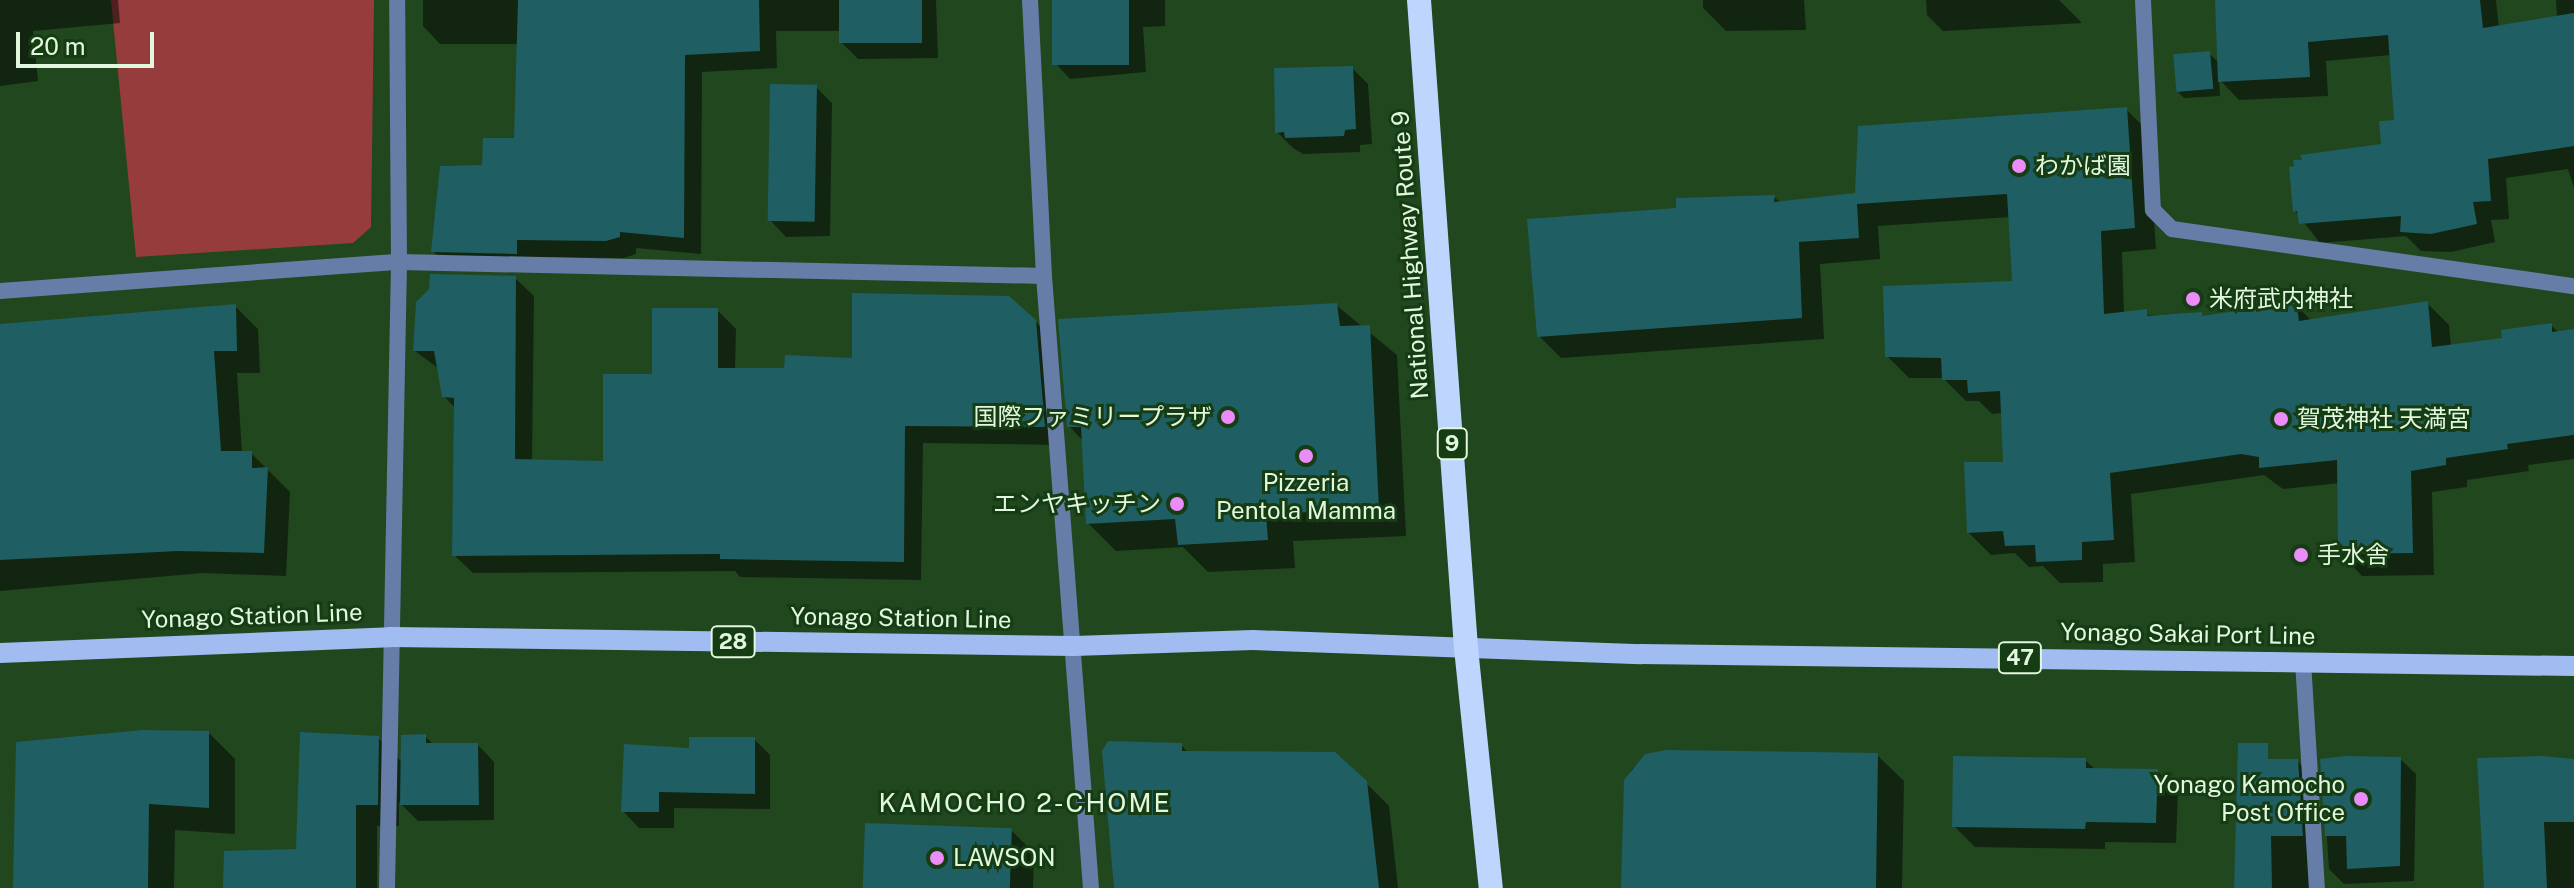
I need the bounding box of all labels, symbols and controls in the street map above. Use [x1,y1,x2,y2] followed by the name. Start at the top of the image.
[20,16,158,66] scale bar
[30,32,86,60] text: 20 m
[1386,110,1434,400] street label: National Highway Route 9
[2035,152,2131,180] place label: わかば園
[2010,157,2028,175] marker: わかば園
[2209,285,2353,313] place label: 米府武内神社
[2184,290,2202,308] marker: 米府武内神社
[972,403,1212,431] place label: 国際ファミリープラザ
[2297,405,2471,433] place label: 賀茂神社 天満宮
[1219,408,1237,426] marker: 国際ファミリープラザ
[2272,410,2290,428] marker: 賀茂神社 天満宮
[1436,426,1468,462] road number: 9
[1297,447,1315,465] marker: Pizzeria Pentola Mamma
[1216,469,1396,525] place label: Pizzeria Pentola Mamma
[993,490,1161,518] place label: エンヤキッチン
[1168,495,1186,513] marker: エンヤキッチン
[2317,541,2389,569] place label: 手水舎
[2292,546,2310,564] marker: 手水舎
[141,598,363,634] street label: Yonago Station Line
[790,602,1012,634] street label: Yonago Station Line
[2060,617,2316,651] street label: Yonago Sakai Port Line
[709,624,757,660] road number: 28
[1996,640,2044,676] road number: 47
[2153,771,2345,827] place label: Yonago Kamocho Post Office
[878,787,1172,819] district label: KAMOCHO 2-CHOME
[2352,790,2370,808] marker: Yonago Kamocho Post Office
[953,844,1056,872] place label: LAWSON
[928,849,946,867] marker: LAWSON

